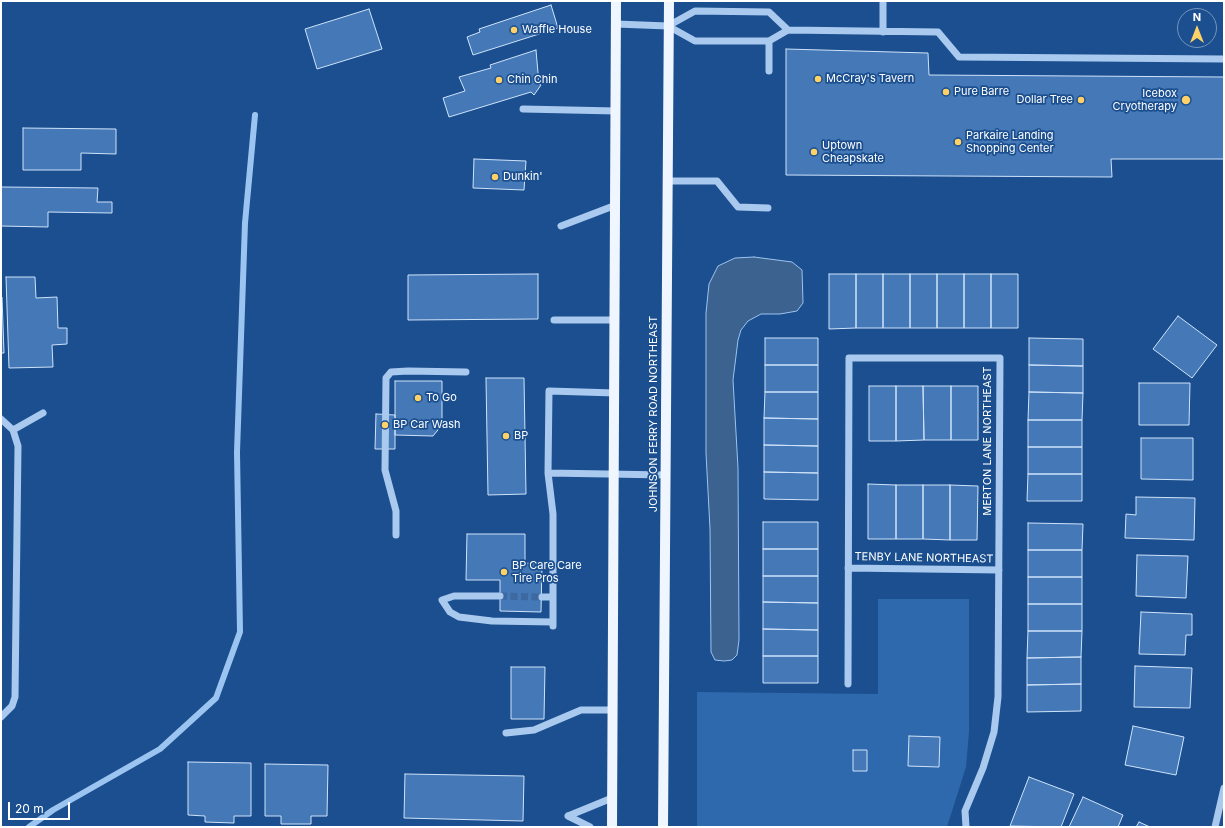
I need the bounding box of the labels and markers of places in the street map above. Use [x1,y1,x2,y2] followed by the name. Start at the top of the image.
[522,23,592,37] place label: Waffle House
[509,25,519,35] marker: Waffle House
[826,72,914,86] place label: McCray's Tavern
[507,73,557,87] place label: Chin Chin
[813,74,823,84] marker: McCray's Tavern
[494,75,504,85] marker: Chin Chin
[954,85,1009,99] place label: Pure Barre
[941,87,951,97] marker: Pure Barre
[1113,87,1177,113] place label: Icebox Cryotherapy
[1016,93,1073,107] place label: Dollar Tree
[1180,94,1192,106] marker: Icebox Cryotherapy
[1076,95,1086,105] marker: Dollar Tree
[966,129,1054,155] place label: Parkaire Landing Shopping Center
[953,137,963,147] marker: Parkaire Landing Shopping Center
[822,139,884,165] place label: Uptown Cheapskate
[809,147,819,157] marker: Uptown Cheapskate
[503,170,542,184] place label: Dunkin'
[490,172,500,182] marker: Dunkin'
[426,391,457,405] place label: To Go
[413,393,423,403] marker: To Go
[393,418,461,432] place label: BP Car Wash
[380,420,390,430] marker: BP Car Wash
[514,429,528,443] place label: BP
[501,431,511,441] marker: BP
[512,559,582,585] place label: BP Care Care Tire Pros
[499,567,509,577] marker: BP Care Care Tire Pros

